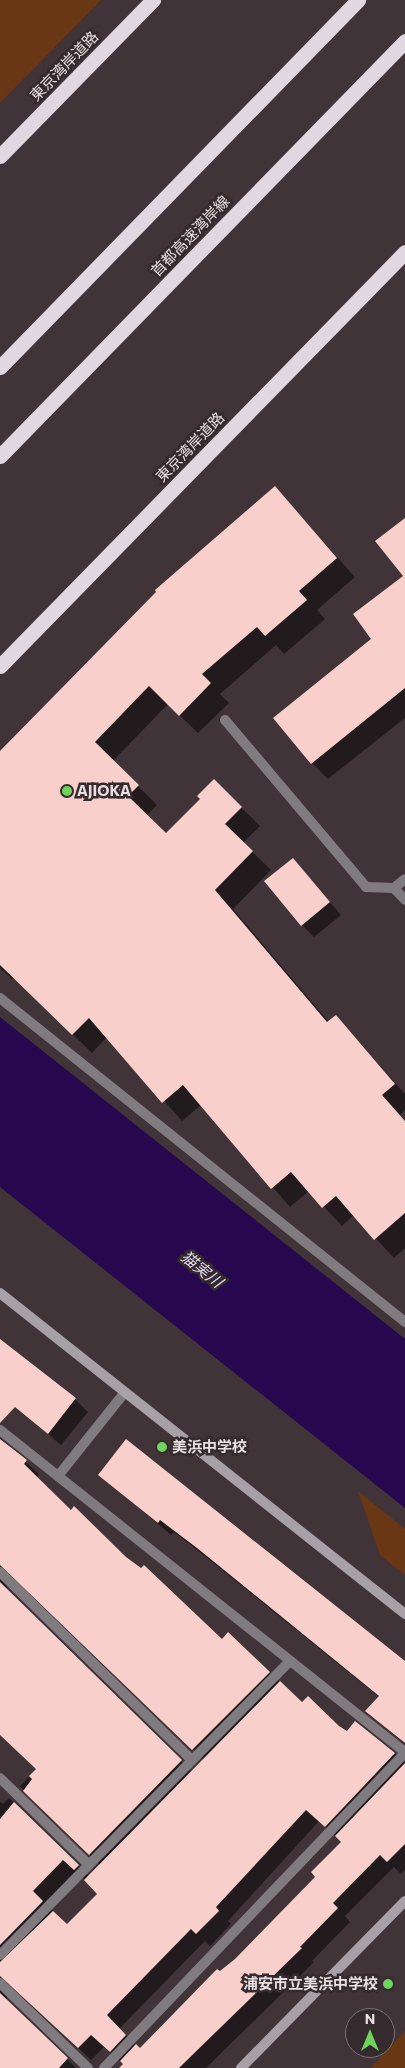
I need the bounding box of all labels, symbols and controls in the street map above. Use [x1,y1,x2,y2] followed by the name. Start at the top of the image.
[26,27,102,105] street label: 東京湾岸道路
[147,192,233,280] street label: 首都高速湾岸線
[152,408,228,486] street label: 東京湾岸道路
[77,782,131,800] place label: AJIOKA
[61,785,73,797] marker: AJIOKA
[177,1246,227,1292] water label: 猫実川
[172,1438,247,1456] place label: 美浜中学校
[156,1441,168,1453] marker: 美浜中学校
[243,1975,378,1993] place label: 浦安市立美浜中学校
[382,1978,394,1990] marker: 浦安市立美浜中学校
[345,2008,395,2058] north arrow
[365,2010,375,2027] text: N

